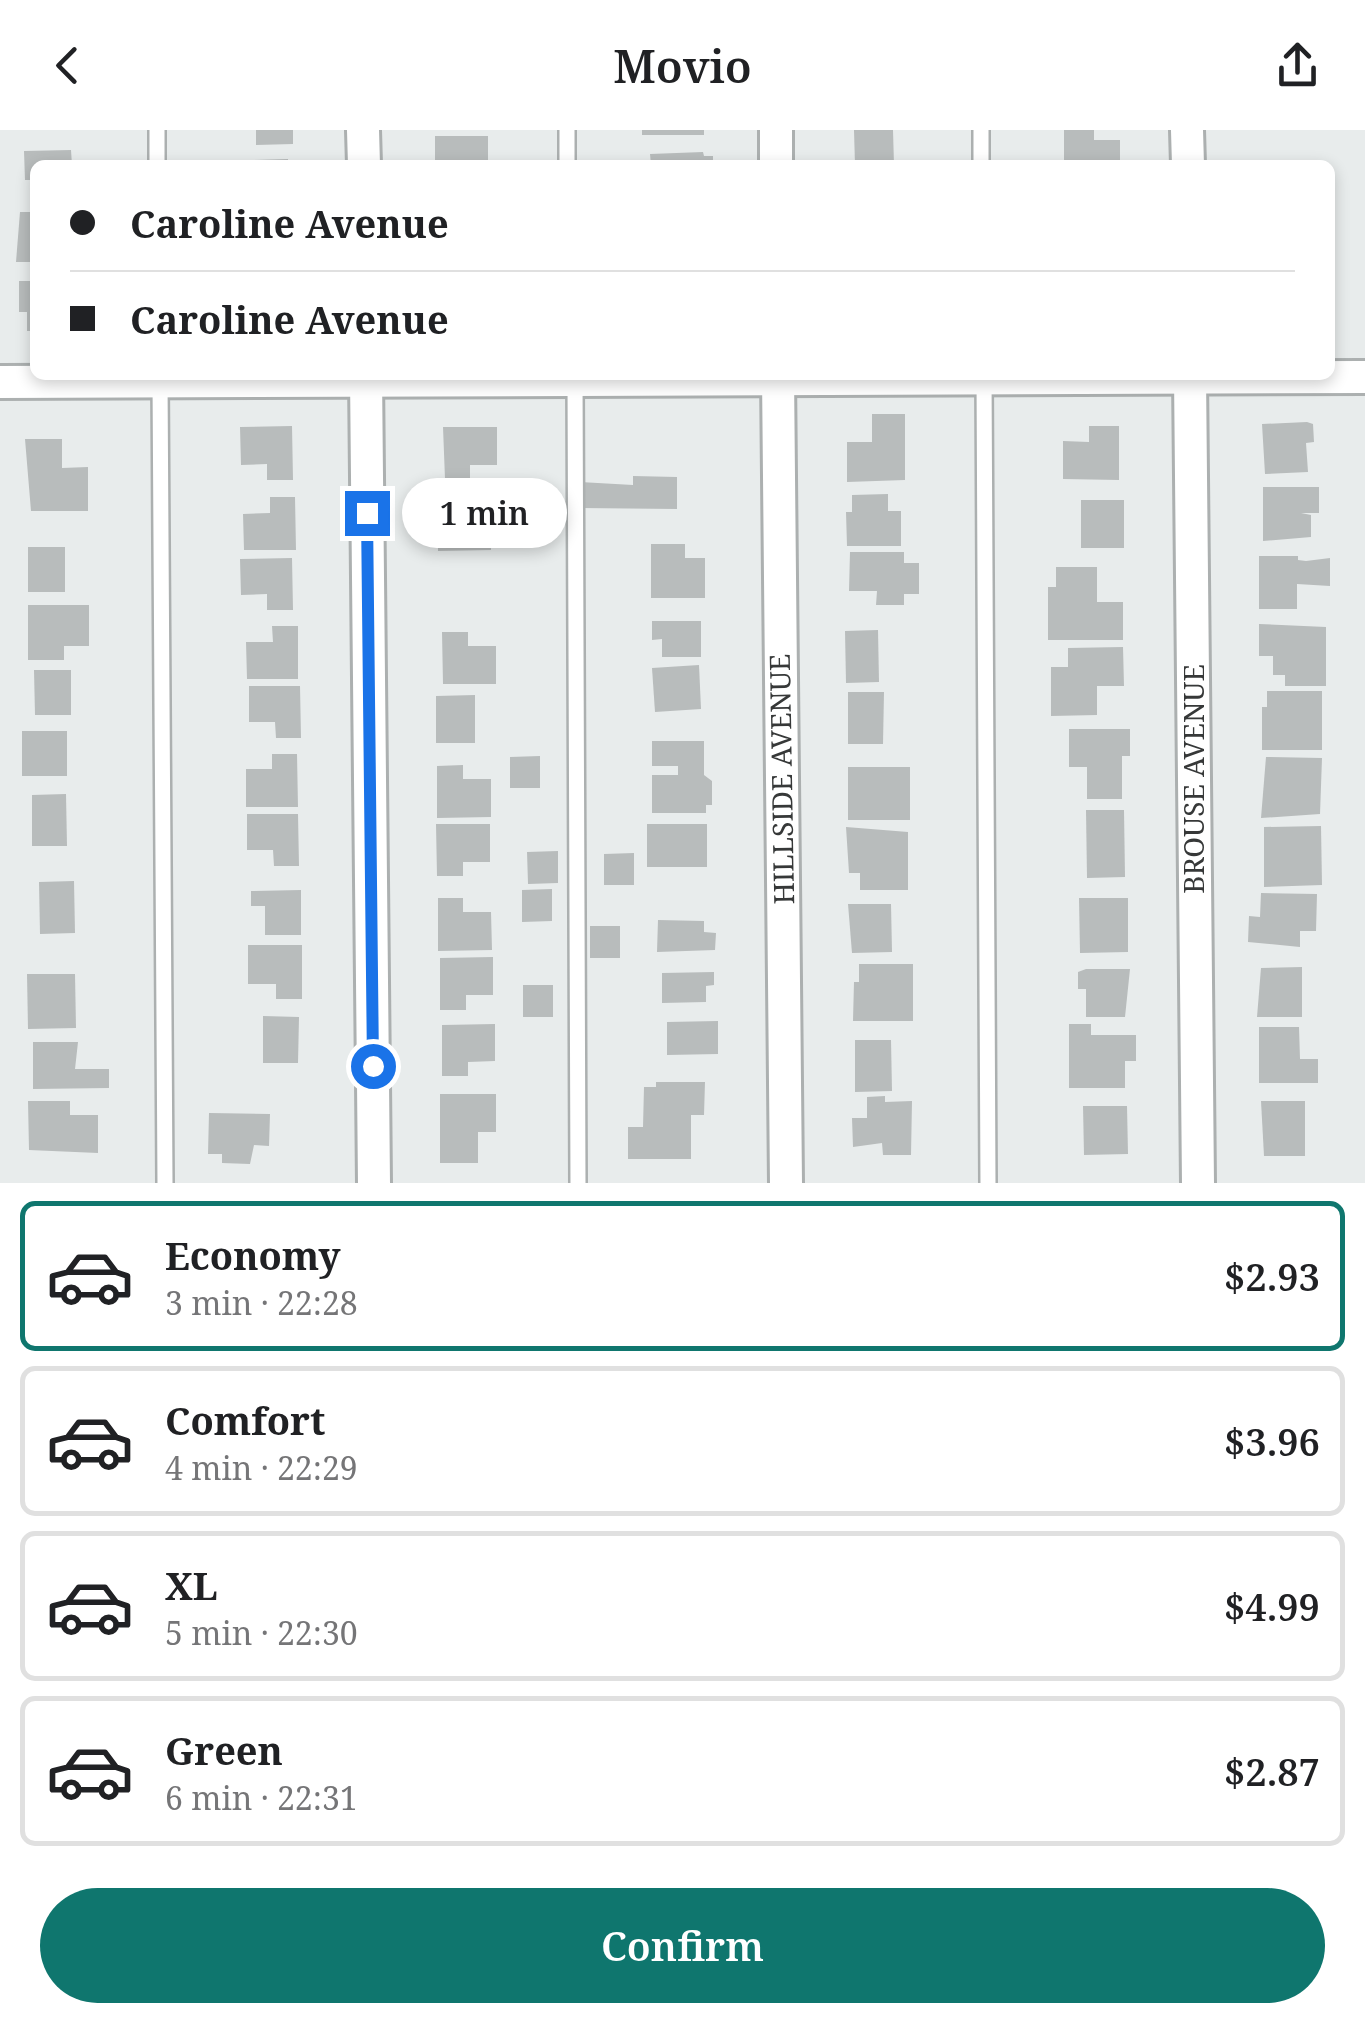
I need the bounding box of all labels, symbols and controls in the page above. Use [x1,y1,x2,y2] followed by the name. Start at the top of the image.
[613,35,752,96] text: Movio
[40,38,95,93] icon: back
[1270,38,1325,93] icon: share
[130,197,449,249] text: Caroline Avenue
[130,293,449,345] text: Caroline Avenue
[402,478,567,548] callout: 1 min
[345,491,390,536] route end
[440,491,529,534] text: 1 min
[760,653,802,905] street label: HILLSIDE AVENUE
[1174,664,1212,894] street label: BROUSE AVENUE
[351,1044,396,1089] route start
[165,1229,341,1281] text: Economy
[45,1231,135,1321] icon: car
[1224,1250,1320,1302] text: $2.93
[165,1281,358,1324] text: 3 min · 22:28
[165,1394,325,1446] text: Comfort
[45,1396,135,1486] icon: car
[1224,1415,1320,1467] text: $3.96
[165,1446,358,1489] text: 4 min · 22:29
[165,1559,218,1611] text: XL
[45,1561,135,1651] icon: car
[1224,1580,1320,1632] text: $4.99
[165,1611,358,1654] text: 5 min · 22:30
[165,1724,283,1776] text: Green
[45,1726,135,1816] icon: car
[1224,1745,1320,1797] text: $2.87
[165,1776,358,1819] text: 6 min · 22:31
[40,1888,1325,2003] button: Confirm

